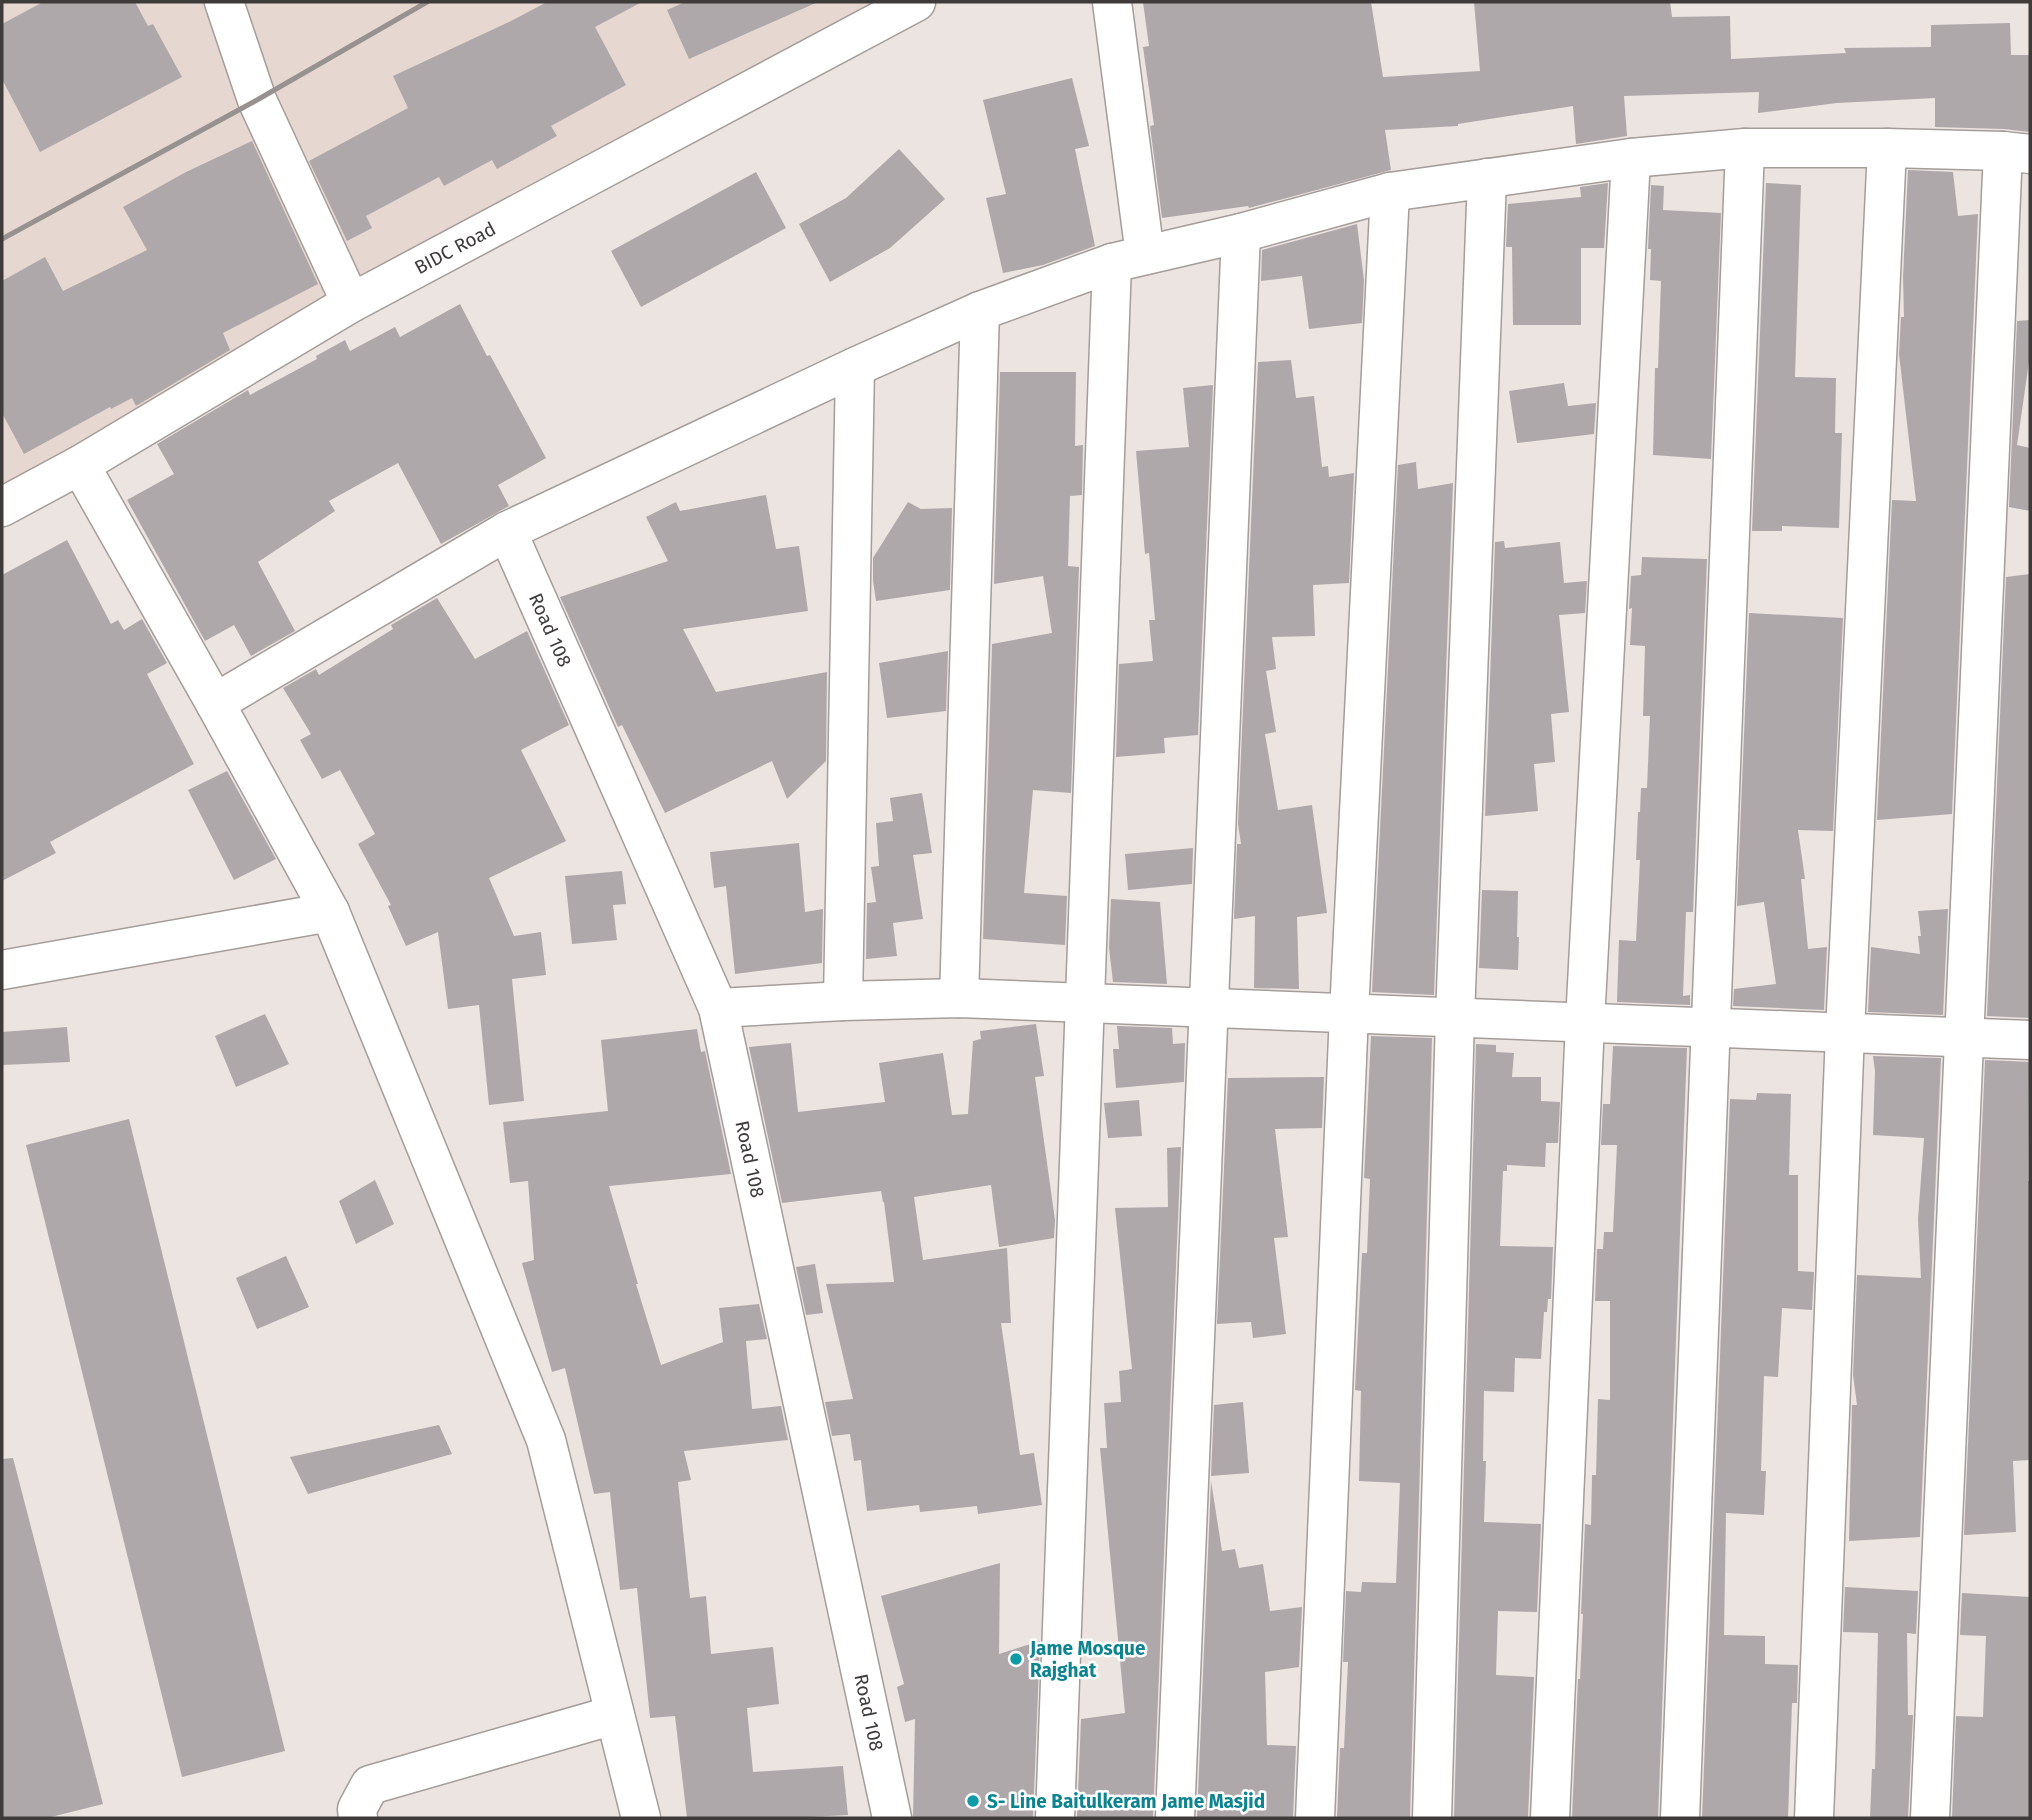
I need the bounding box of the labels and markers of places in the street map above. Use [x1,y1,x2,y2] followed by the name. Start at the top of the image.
[1029,1637,1145,1682] place label: Jame Mosque Rajghat
[1008,1651,1024,1667] marker: Jame Mosque Rajghat
[987,1790,1265,1813] place label: S- Line Baitulkeram Jame Masjid
[965,1793,981,1809] marker: S- Line Baitulkeram Jame Masjid

